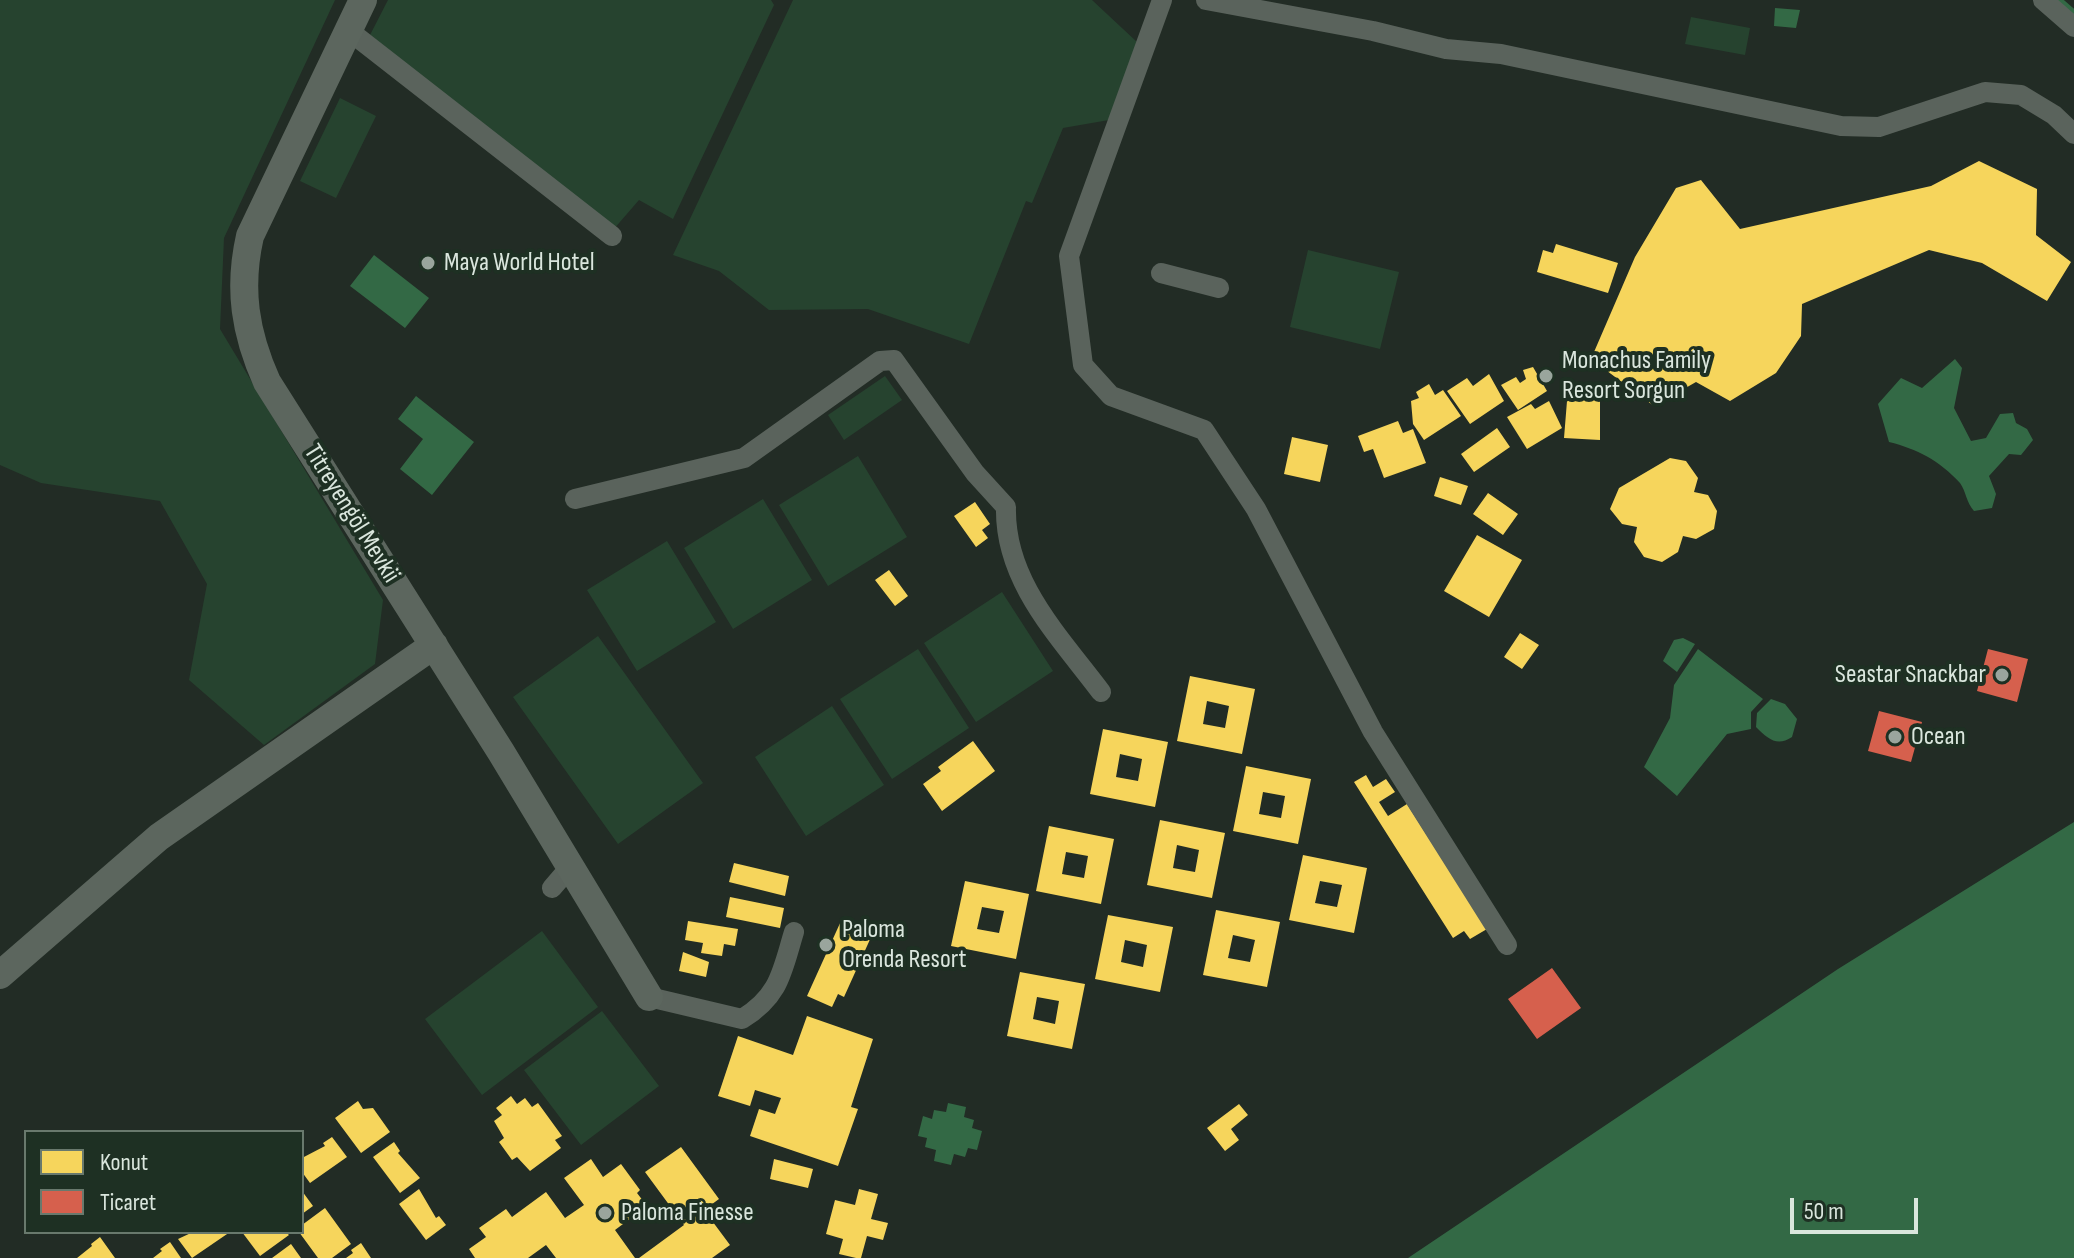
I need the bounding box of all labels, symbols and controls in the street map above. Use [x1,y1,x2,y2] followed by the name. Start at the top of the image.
[444,247,595,279] place label: Maya World Hotel
[419,254,437,272] marker: Maya World Hotel
[1562,345,1711,406] place label: Monachus Family Resort Sorgun
[1537,367,1555,385] marker: Monachus Family Resort Sorgun
[296,439,406,589] street label: Titreyengöl Mevkii
[1835,659,1986,691] place label: Seastar Snackbar
[1993,666,2011,684] marker: Seastar Snackbar
[1911,721,1966,753] place label: Ocean
[1886,728,1904,746] marker: Ocean
[842,914,966,976] place label: Paloma Orenda Resort
[817,936,835,954] marker: Paloma Orenda Resort
[24,1130,304,1234] legend
[100,1148,148,1177] text: Konut
[1794,1182,1922,1232] scale bar
[100,1188,156,1217] text: Ticaret
[621,1197,754,1229] place label: Paloma Finesse
[1804,1197,1844,1226] text: 50 m
[596,1204,614,1222] marker: Paloma Finesse

